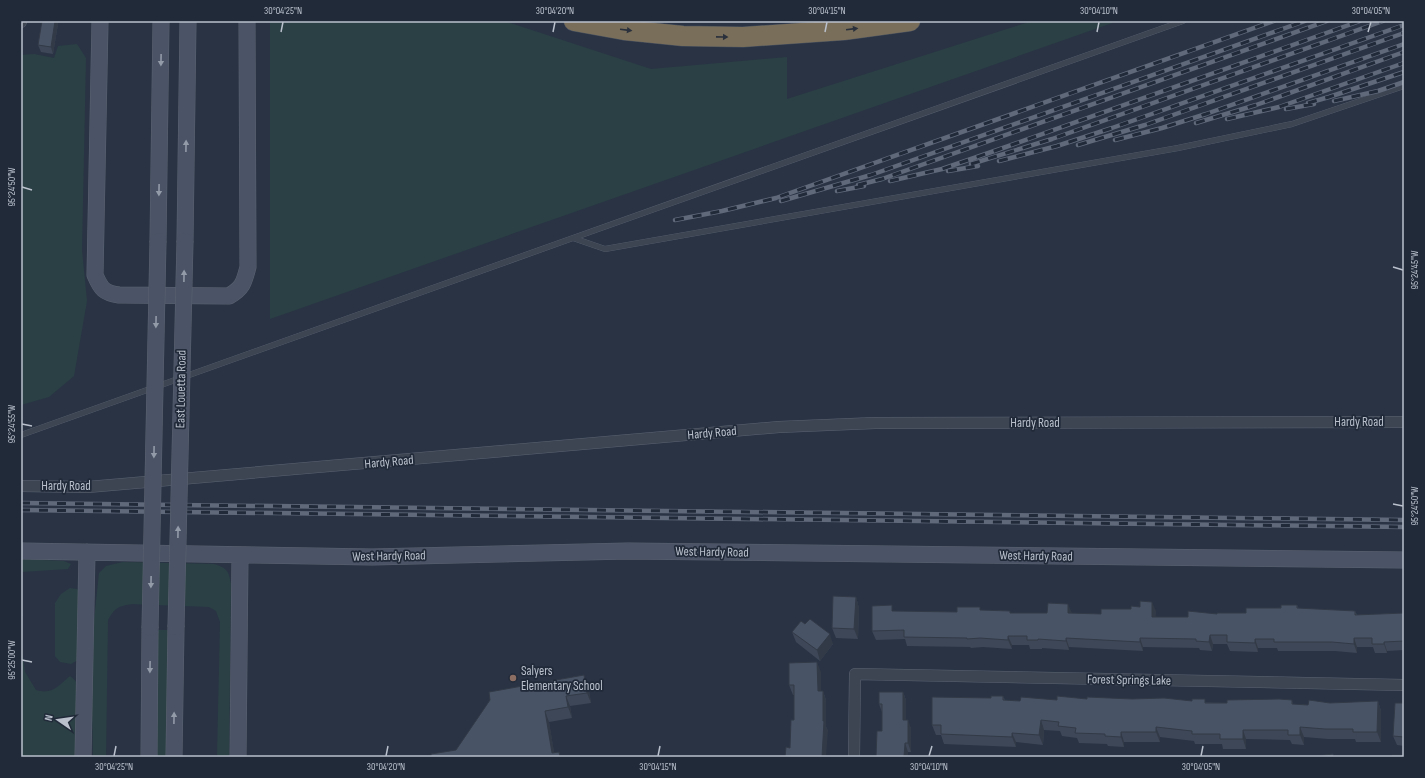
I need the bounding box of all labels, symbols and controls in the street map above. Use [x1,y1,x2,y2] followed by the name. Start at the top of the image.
[264,5,302,17] text: 30°04'25"N
[536,5,574,17] text: 30°04'20"N
[808,5,846,17] text: 30°04'15"N
[1080,5,1118,17] text: 30°04'10"N
[1352,5,1390,17] text: 30°04'05"N
[846,26,858,32] one-way arrow
[620,27,632,33] one-way arrow
[716,34,729,40] one-way arrow
[157,54,164,66] one-way arrow
[183,139,189,152] one-way arrow
[6,167,18,207] text: 95°24'50"W
[156,184,162,197] one-way arrow
[1409,250,1421,289] text: 95°24'45"W
[181,269,187,282] one-way arrow
[153,316,160,328] one-way arrow
[172,350,190,428] street label: East Louetta Road
[6,404,18,443] text: 95°24'55"W
[1334,414,1384,430] street label: Hardy Road
[1010,415,1060,431] street label: Hardy Road
[687,423,737,443] street label: Hardy Road
[151,446,157,459] one-way arrow
[364,452,414,472] street label: Hardy Road
[41,478,91,494] street label: Hardy Road
[1409,486,1421,526] text: 95°24'50"W
[175,525,181,538] one-way arrow
[675,543,749,561] street label: West Hardy Road
[352,547,426,565] street label: West Hardy Road
[999,547,1073,565] street label: West Hardy Road
[148,576,154,589] one-way arrow
[6,640,18,680] text: 95°25'00"W
[147,661,153,674] one-way arrow
[521,663,603,694] place label: Salyers Elementary School
[1087,671,1171,689] street label: Forest Springs Lake
[508,673,518,683] marker: Salyers Elementary School
[38,700,78,740] north arrow
[171,712,178,724] one-way arrow
[42,713,56,722] text: N
[95,761,133,773] text: 30°04'25"N
[367,761,405,773] text: 30°04'20"N
[639,761,677,773] text: 30°04'15"N
[910,761,948,773] text: 30°04'10"N
[1182,761,1220,773] text: 30°04'05"N

